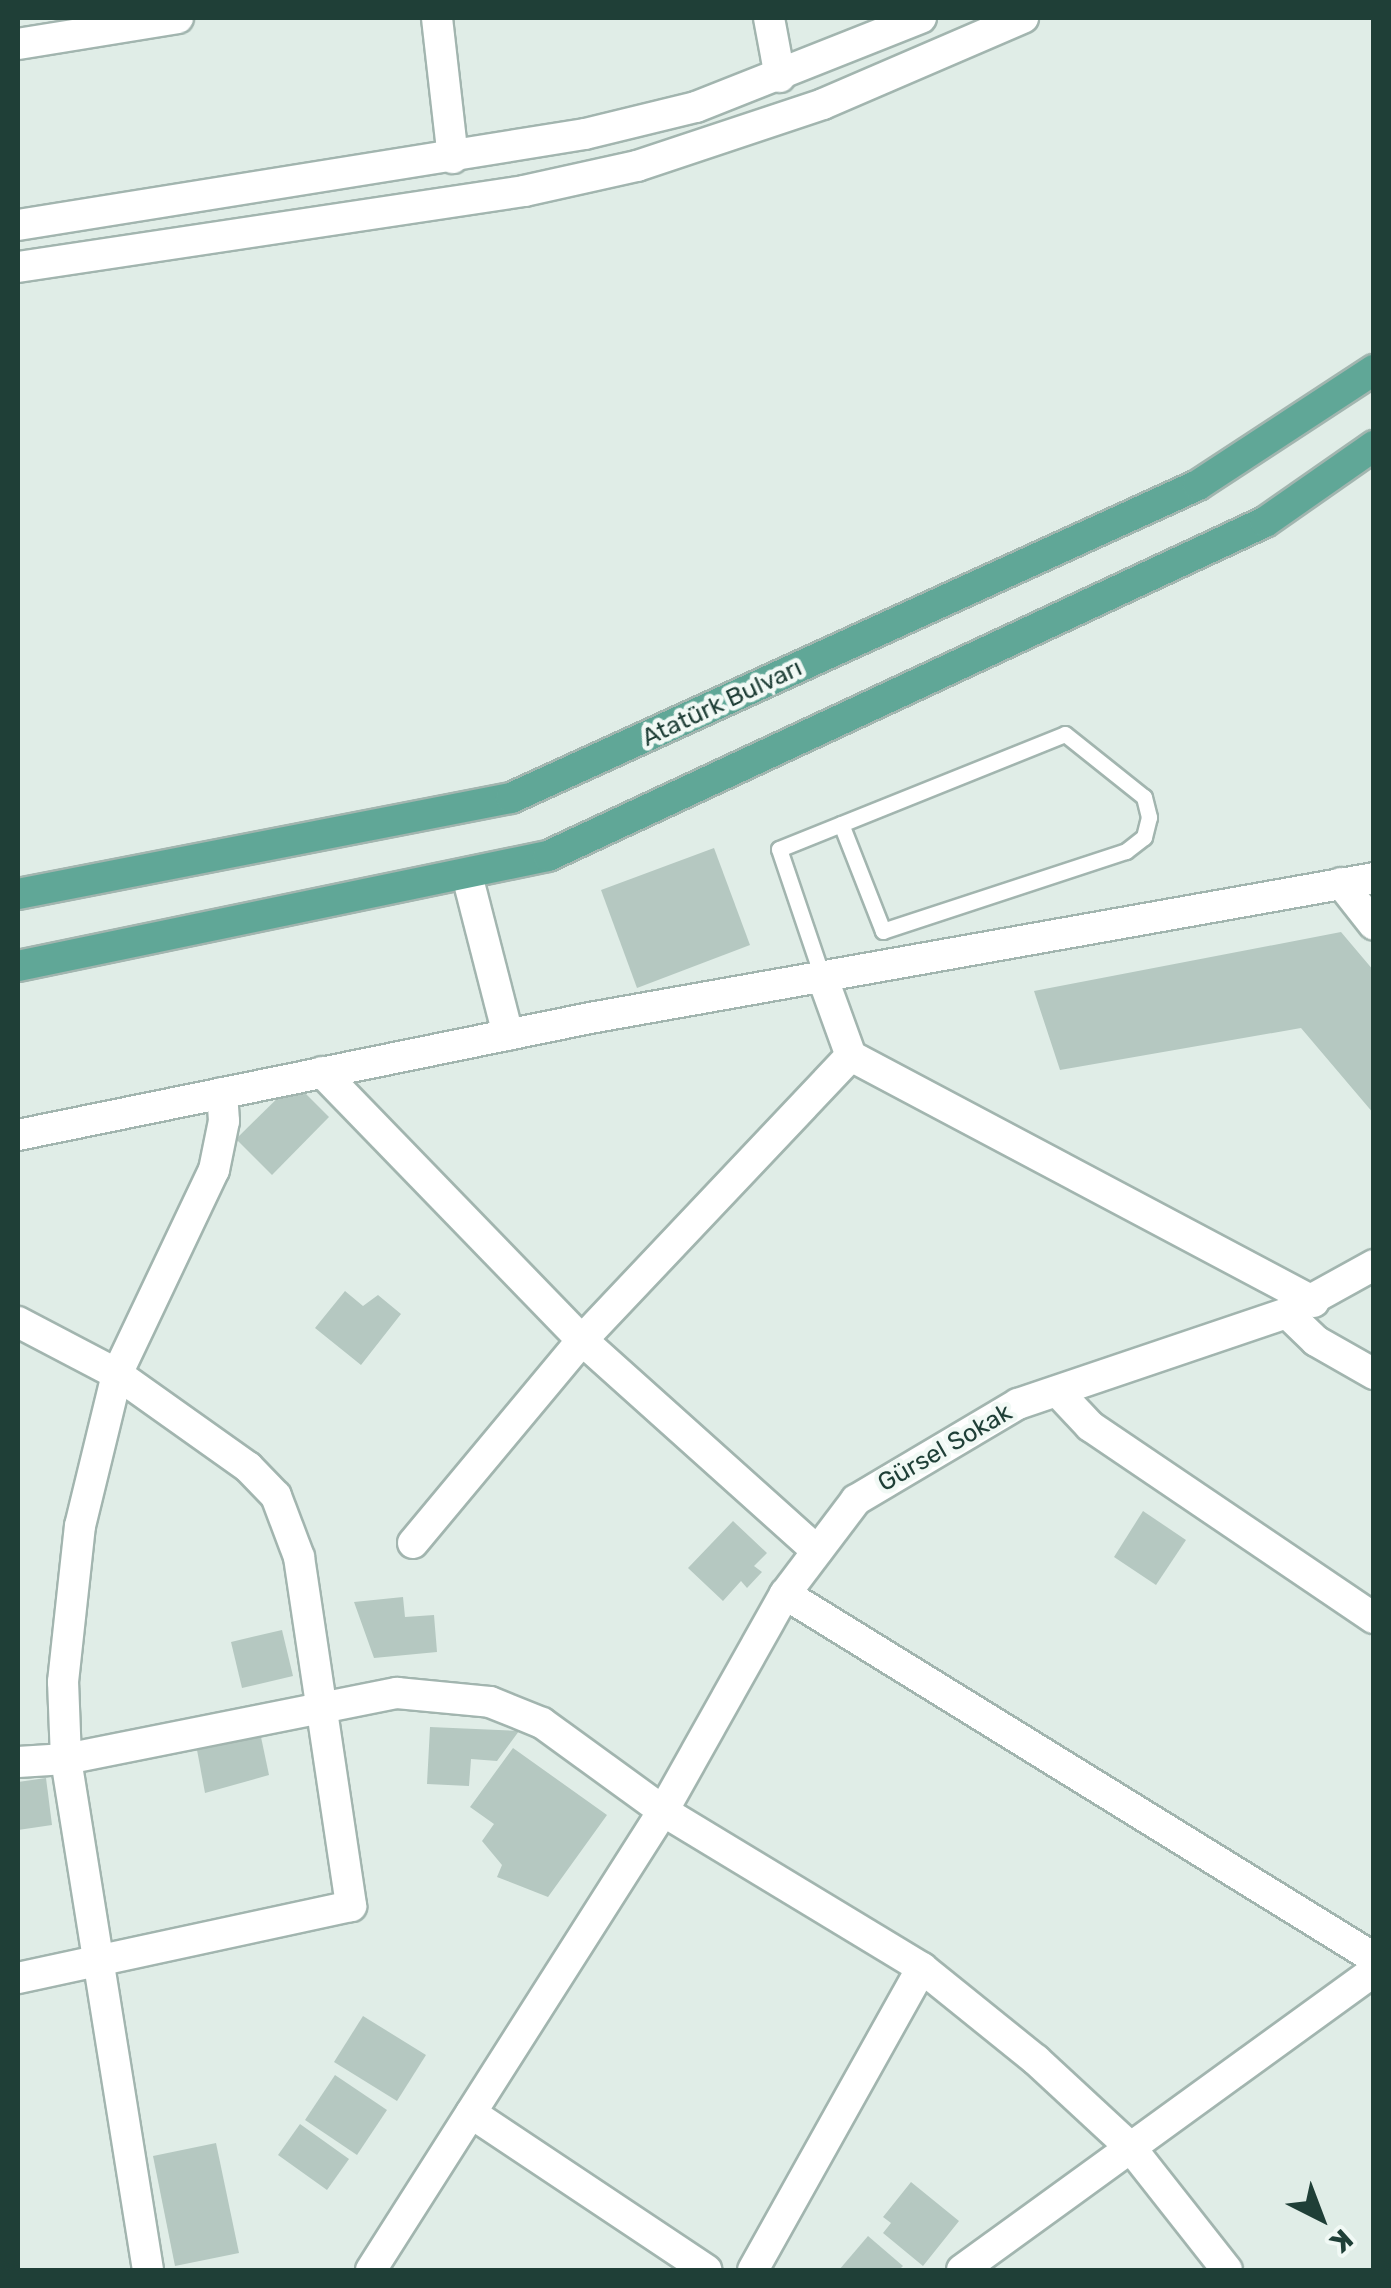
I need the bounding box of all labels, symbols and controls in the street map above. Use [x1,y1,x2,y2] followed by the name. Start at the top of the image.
[637,653,807,753] street label: Atatürk Bulvarı
[873,1398,1017,1498] street label: Gürsel Sokak
[1271,2168,1371,2268] north arrow
[1323,2222,1359,2259] text: K

